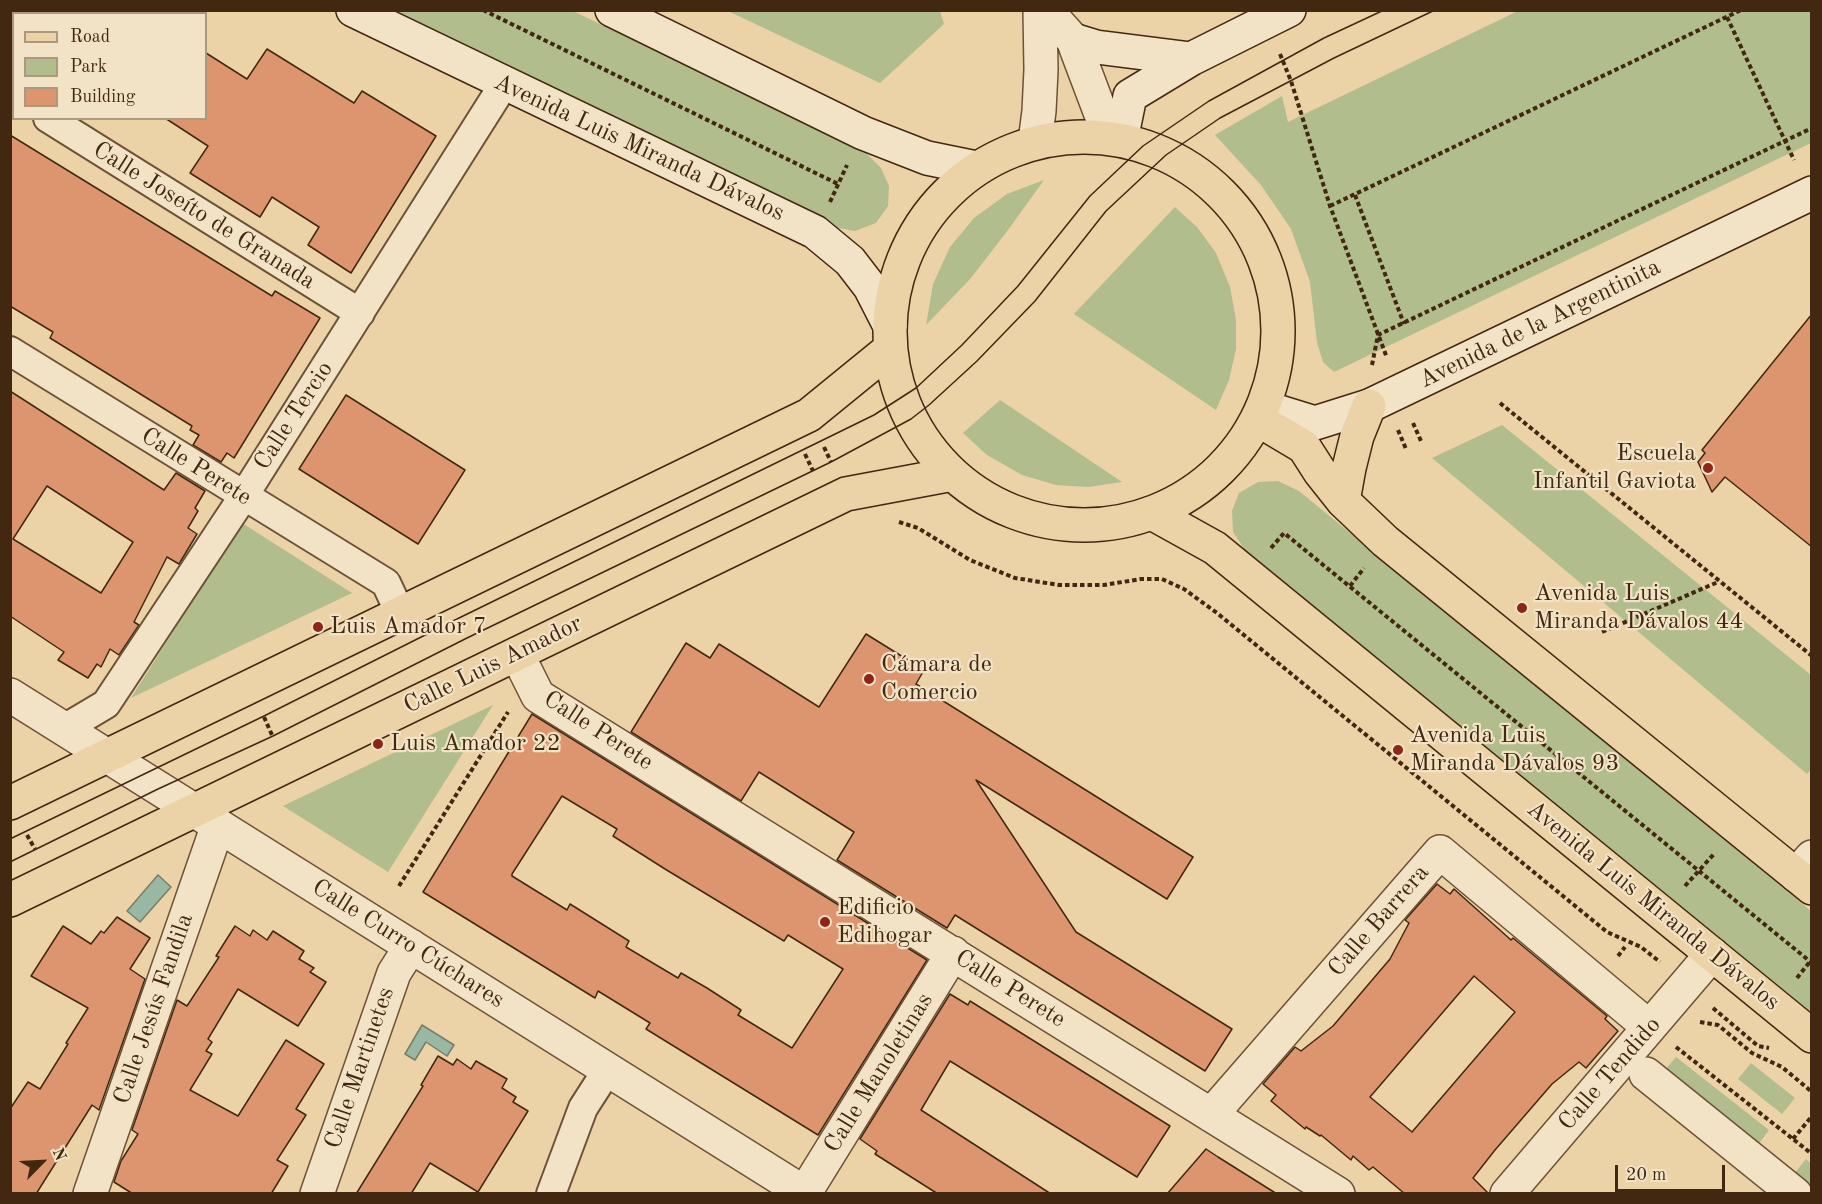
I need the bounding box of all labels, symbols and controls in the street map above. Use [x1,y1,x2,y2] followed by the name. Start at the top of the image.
[12,12,207,120] legend
[70,28,110,46] text: Road
[70,58,107,76] text: Park
[489,68,789,228] street label: Avenida Luis Miranda Dávalos
[70,88,135,106] text: Building
[87,136,321,296] street label: Calle Joseíto de Granada
[1415,253,1665,395] street label: Avenida de la Argentinita
[248,356,340,476] street label: Calle Tercio
[135,422,257,512] street label: Calle Perete
[1533,440,1696,496] place label: Escuela Infantil Gaviota
[1701,461,1715,475] marker: Escuela Infantil Gaviota
[1534,580,1743,636] place label: Avenida Luis Miranda Dávalos 44
[1515,601,1529,615] marker: Avenida Luis Miranda Dávalos 44
[399,609,587,721] street label: Calle Luis Amador
[330,613,487,641] place label: Luis Amador 7
[311,620,325,634] marker: Luis Amador 7
[881,651,992,707] place label: Cámara de Comercio
[862,672,876,686] marker: Cámara de Comercio
[538,685,658,777] street label: Calle Perete
[1410,722,1619,778] place label: Avenida Luis Miranda Dávalos 93
[390,730,561,758] place label: Luis Amador 22
[371,737,385,751] marker: Luis Amador 22
[1391,743,1405,757] marker: Avenida Luis Miranda Dávalos 93
[1521,795,1785,1017] street label: Avenida Luis Miranda Dávalos
[1322,859,1436,983] street label: Calle Barrera
[306,873,510,1015] street label: Calle Curro Cúchares
[837,894,932,950] place label: Edificio Edihogar
[108,910,200,1108] street label: Calle Jesús Fandila
[818,915,832,929] marker: Edificio Edihogar
[949,944,1071,1034] street label: Calle Perete
[319,983,401,1153] street label: Calle Martinetes
[818,988,940,1158] street label: Calle Manoletinas
[1553,1011,1667,1137] street label: Calle Tendido
[12,1132,72,1192] north arrow
[49,1146,68,1164] text: N
[1618,1153,1728,1191] scale bar
[1626,1166,1666,1184] text: 20 m

